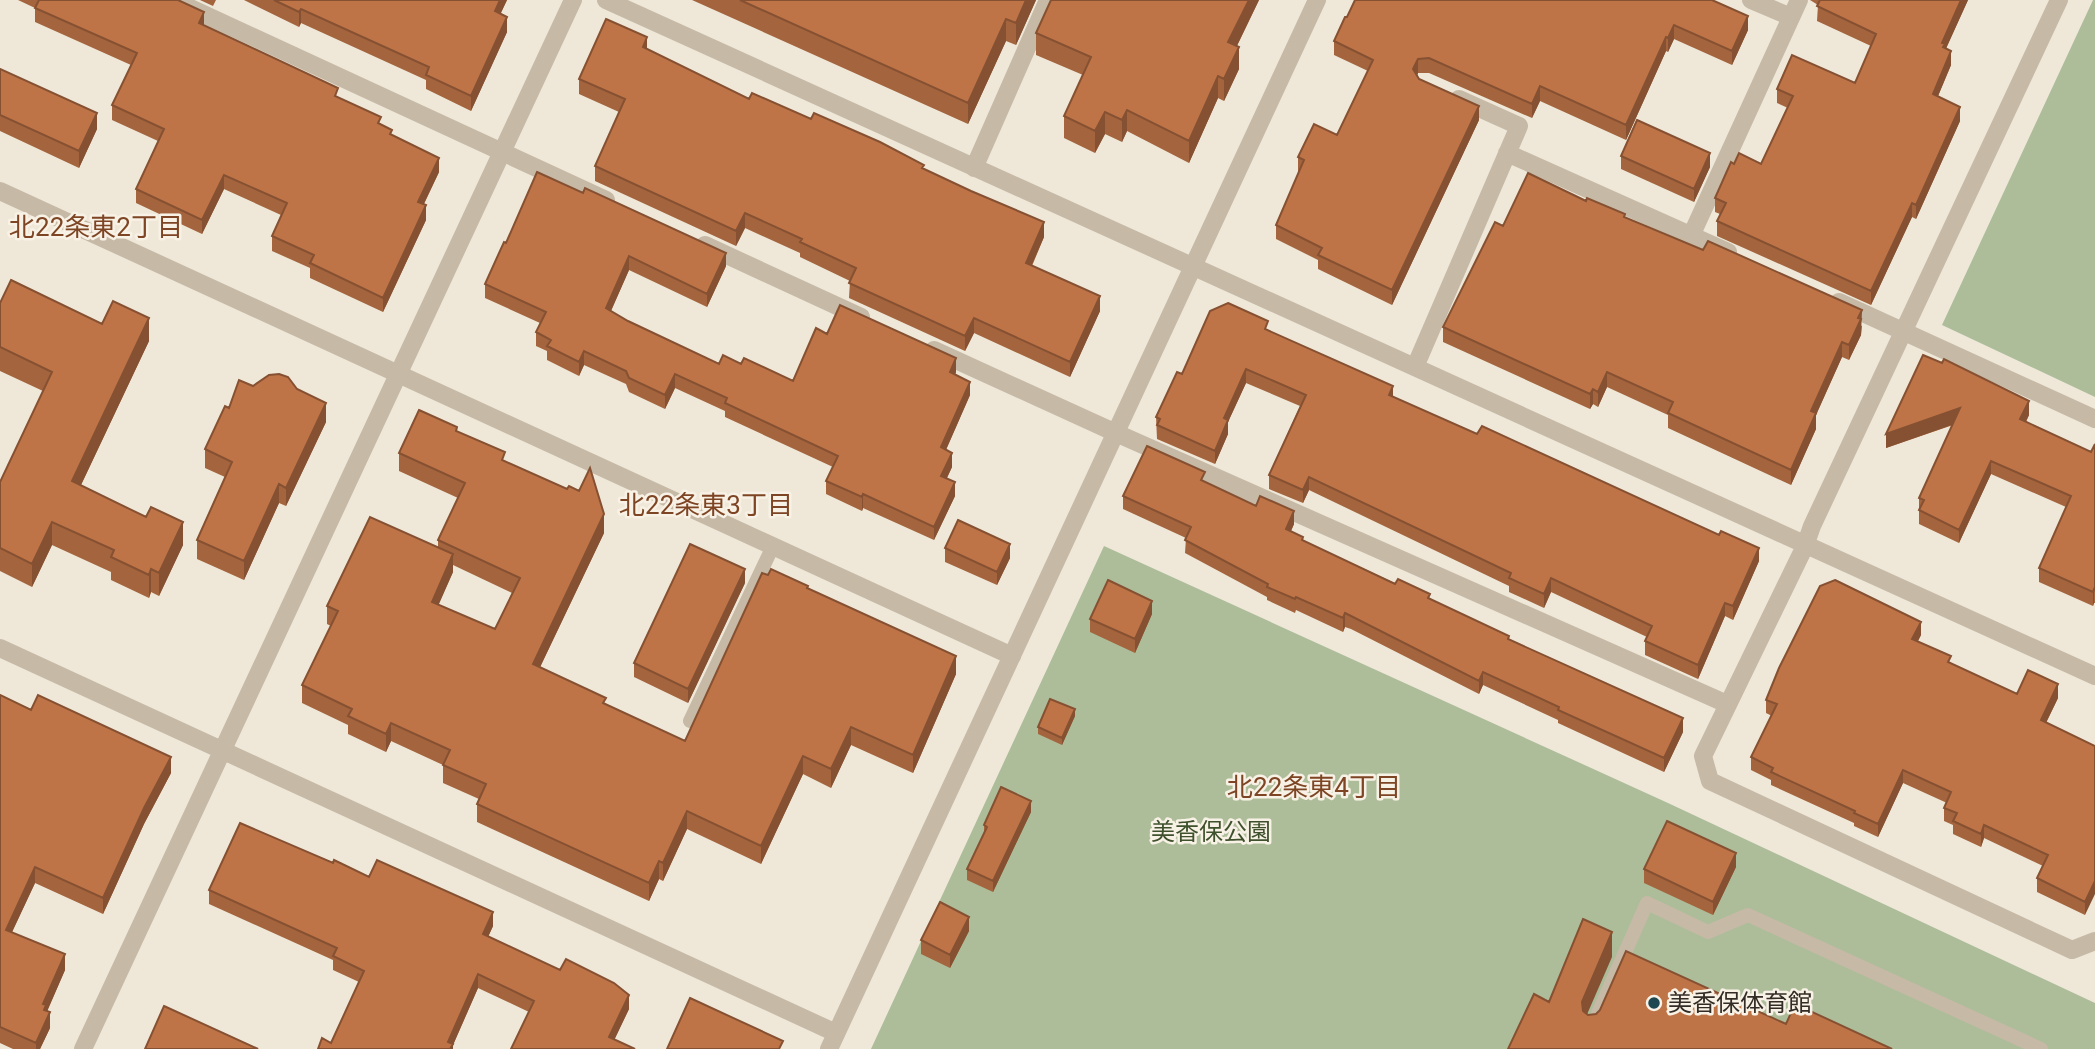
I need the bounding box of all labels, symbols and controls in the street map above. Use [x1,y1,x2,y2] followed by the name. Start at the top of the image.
[9,212,183,242] district label: 北22条東2丁目
[619,490,793,520] district label: 北22条東3丁目
[1227,772,1401,802] district label: 北22条東4丁目
[1151,818,1271,846] park label: 美香保公園
[1668,989,1812,1017] place label: 美香保体育館
[1646,995,1662,1011] marker: 美香保体育館

